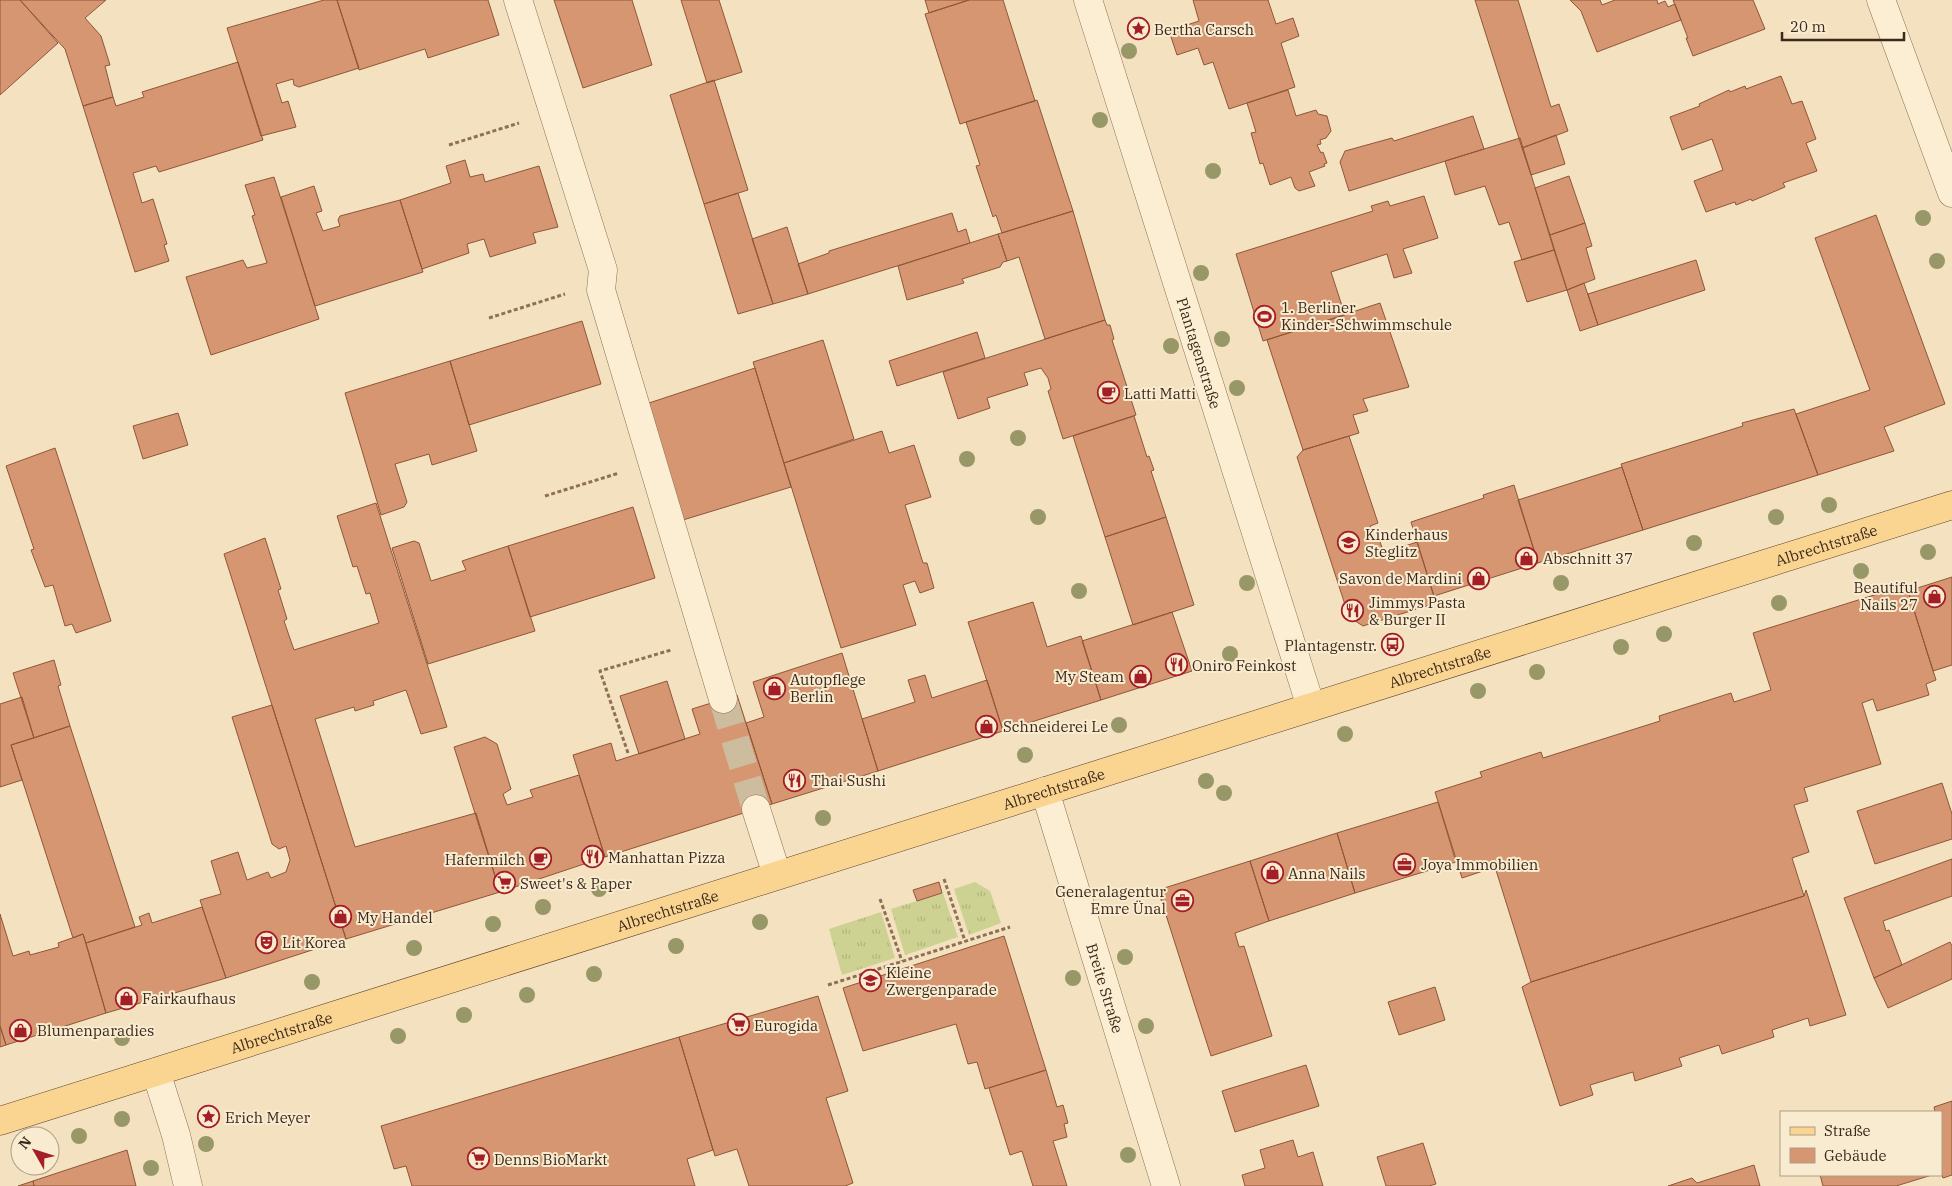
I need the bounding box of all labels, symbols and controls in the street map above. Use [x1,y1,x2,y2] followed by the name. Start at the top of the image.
[1782,10,1904,42] scale bar
[1126,17,1150,41] place icon: Bertha Carsch
[1790,17,1826,36] text: 20 m
[1154,20,1254,39] place label: Bertha Carsch
[1173,295,1226,411] street label: Plantagenstraße
[1281,298,1452,334] place label: 1. Berliner Kinder-Schwimmschule
[1253,304,1277,328] sports icon: 1. Berliner Kinder-Schwimmschule
[1096,381,1120,405] cafe icon: Latti Matti
[1124,384,1196,403] place label: Latti Matti
[1773,520,1880,570] street label: Albrechtstraße
[1365,525,1448,561] place label: Kinderhaus Steglitz
[1337,531,1361,555] school or university icon: Kinderhaus Steglitz
[1515,546,1539,570] shop icon: Abschnitt 37
[1543,549,1633,568] place label: Abschnitt 37
[1466,566,1490,590] shop icon: Savon de Mardini
[1339,569,1462,588] place label: Savon de Mardini
[1853,578,1918,614] place label: Beautiful Nails 27
[1922,584,1946,608] shop icon: Beautiful Nails 27
[1369,593,1466,629] place label: Jimmys Pasta & Burger II
[1341,599,1365,623] restaurant icon: Jimmys Pasta & Burger II
[1381,633,1405,657] bus stop icon: Plantagenstr.
[1285,636,1377,655] place label: Plantagenstr.
[1387,642,1493,692] street label: Albrechtstraße
[1164,653,1188,677] restaurant icon: Oniro Feinkost
[1192,656,1296,675] place label: Oniro Feinkost
[1128,664,1152,688] shop icon: My Steam
[1055,667,1124,686] place label: My Steam
[790,670,866,706] place label: Autopflege Berlin
[762,676,786,700] shop icon: Autopflege Berlin
[975,714,999,738] shop icon: Schneiderei Le
[1003,717,1108,736] place label: Schneiderei Le
[1000,763,1107,813] street label: Albrechtstraße
[783,768,807,792] restaurant icon: Thai Sushi
[811,771,886,790] place label: Thai Sushi
[580,845,604,869] restaurant icon: Manhattan Pizza
[529,847,553,871] cafe icon: Hafermilch
[608,848,725,867] place label: Manhattan Pizza
[445,850,525,869] place label: Hafermilch
[1393,852,1417,876] office icon: Joya Immobilien
[1421,855,1539,874] place label: Joya Immobilien
[1260,861,1284,885] shop icon: Anna Nails
[1288,864,1365,883] place label: Anna Nails
[492,871,516,895] supermarket icon: Sweet's & Paper
[520,874,632,893] place label: Sweet's & Paper
[1055,882,1166,918] place label: Generalagentur Emre Ünal
[614,885,721,935] street label: Albrechtstraße
[1170,888,1194,912] office icon: Generalagentur Emre Ünal
[329,905,353,929] shop icon: My Handel
[357,908,433,927] place label: My Handel
[254,930,278,954] theatre icon: Lit Korea
[282,933,346,952] place label: Lit Korea
[1083,941,1128,1035] street label: Breite Straße
[886,963,997,999] place label: Kleine Zwergenparade
[858,969,882,993] school or university icon: Kleine Zwergenparade
[114,986,138,1010] shop icon: Fairkaufhaus
[142,989,236,1008] place label: Fairkaufhaus
[228,1007,335,1057] street label: Albrechtstraße
[726,1013,750,1037] supermarket icon: Eurogida
[754,1016,818,1035] place label: Eurogida
[9,1018,33,1042] shop icon: Blumenparadies
[37,1021,154,1040] place label: Blumenparadies
[197,1105,221,1129] place icon: Erich Meyer
[225,1108,311,1127] place label: Erich Meyer
[1780,1111,1942,1176] legend
[1824,1121,1871,1140] text: Straße
[10,1126,60,1176] north arrow
[14,1133,35,1153] text: N
[1824,1146,1887,1165] text: Gebäude
[466,1147,490,1171] supermarket icon: Denns BioMarkt
[494,1150,608,1169] place label: Denns BioMarkt

